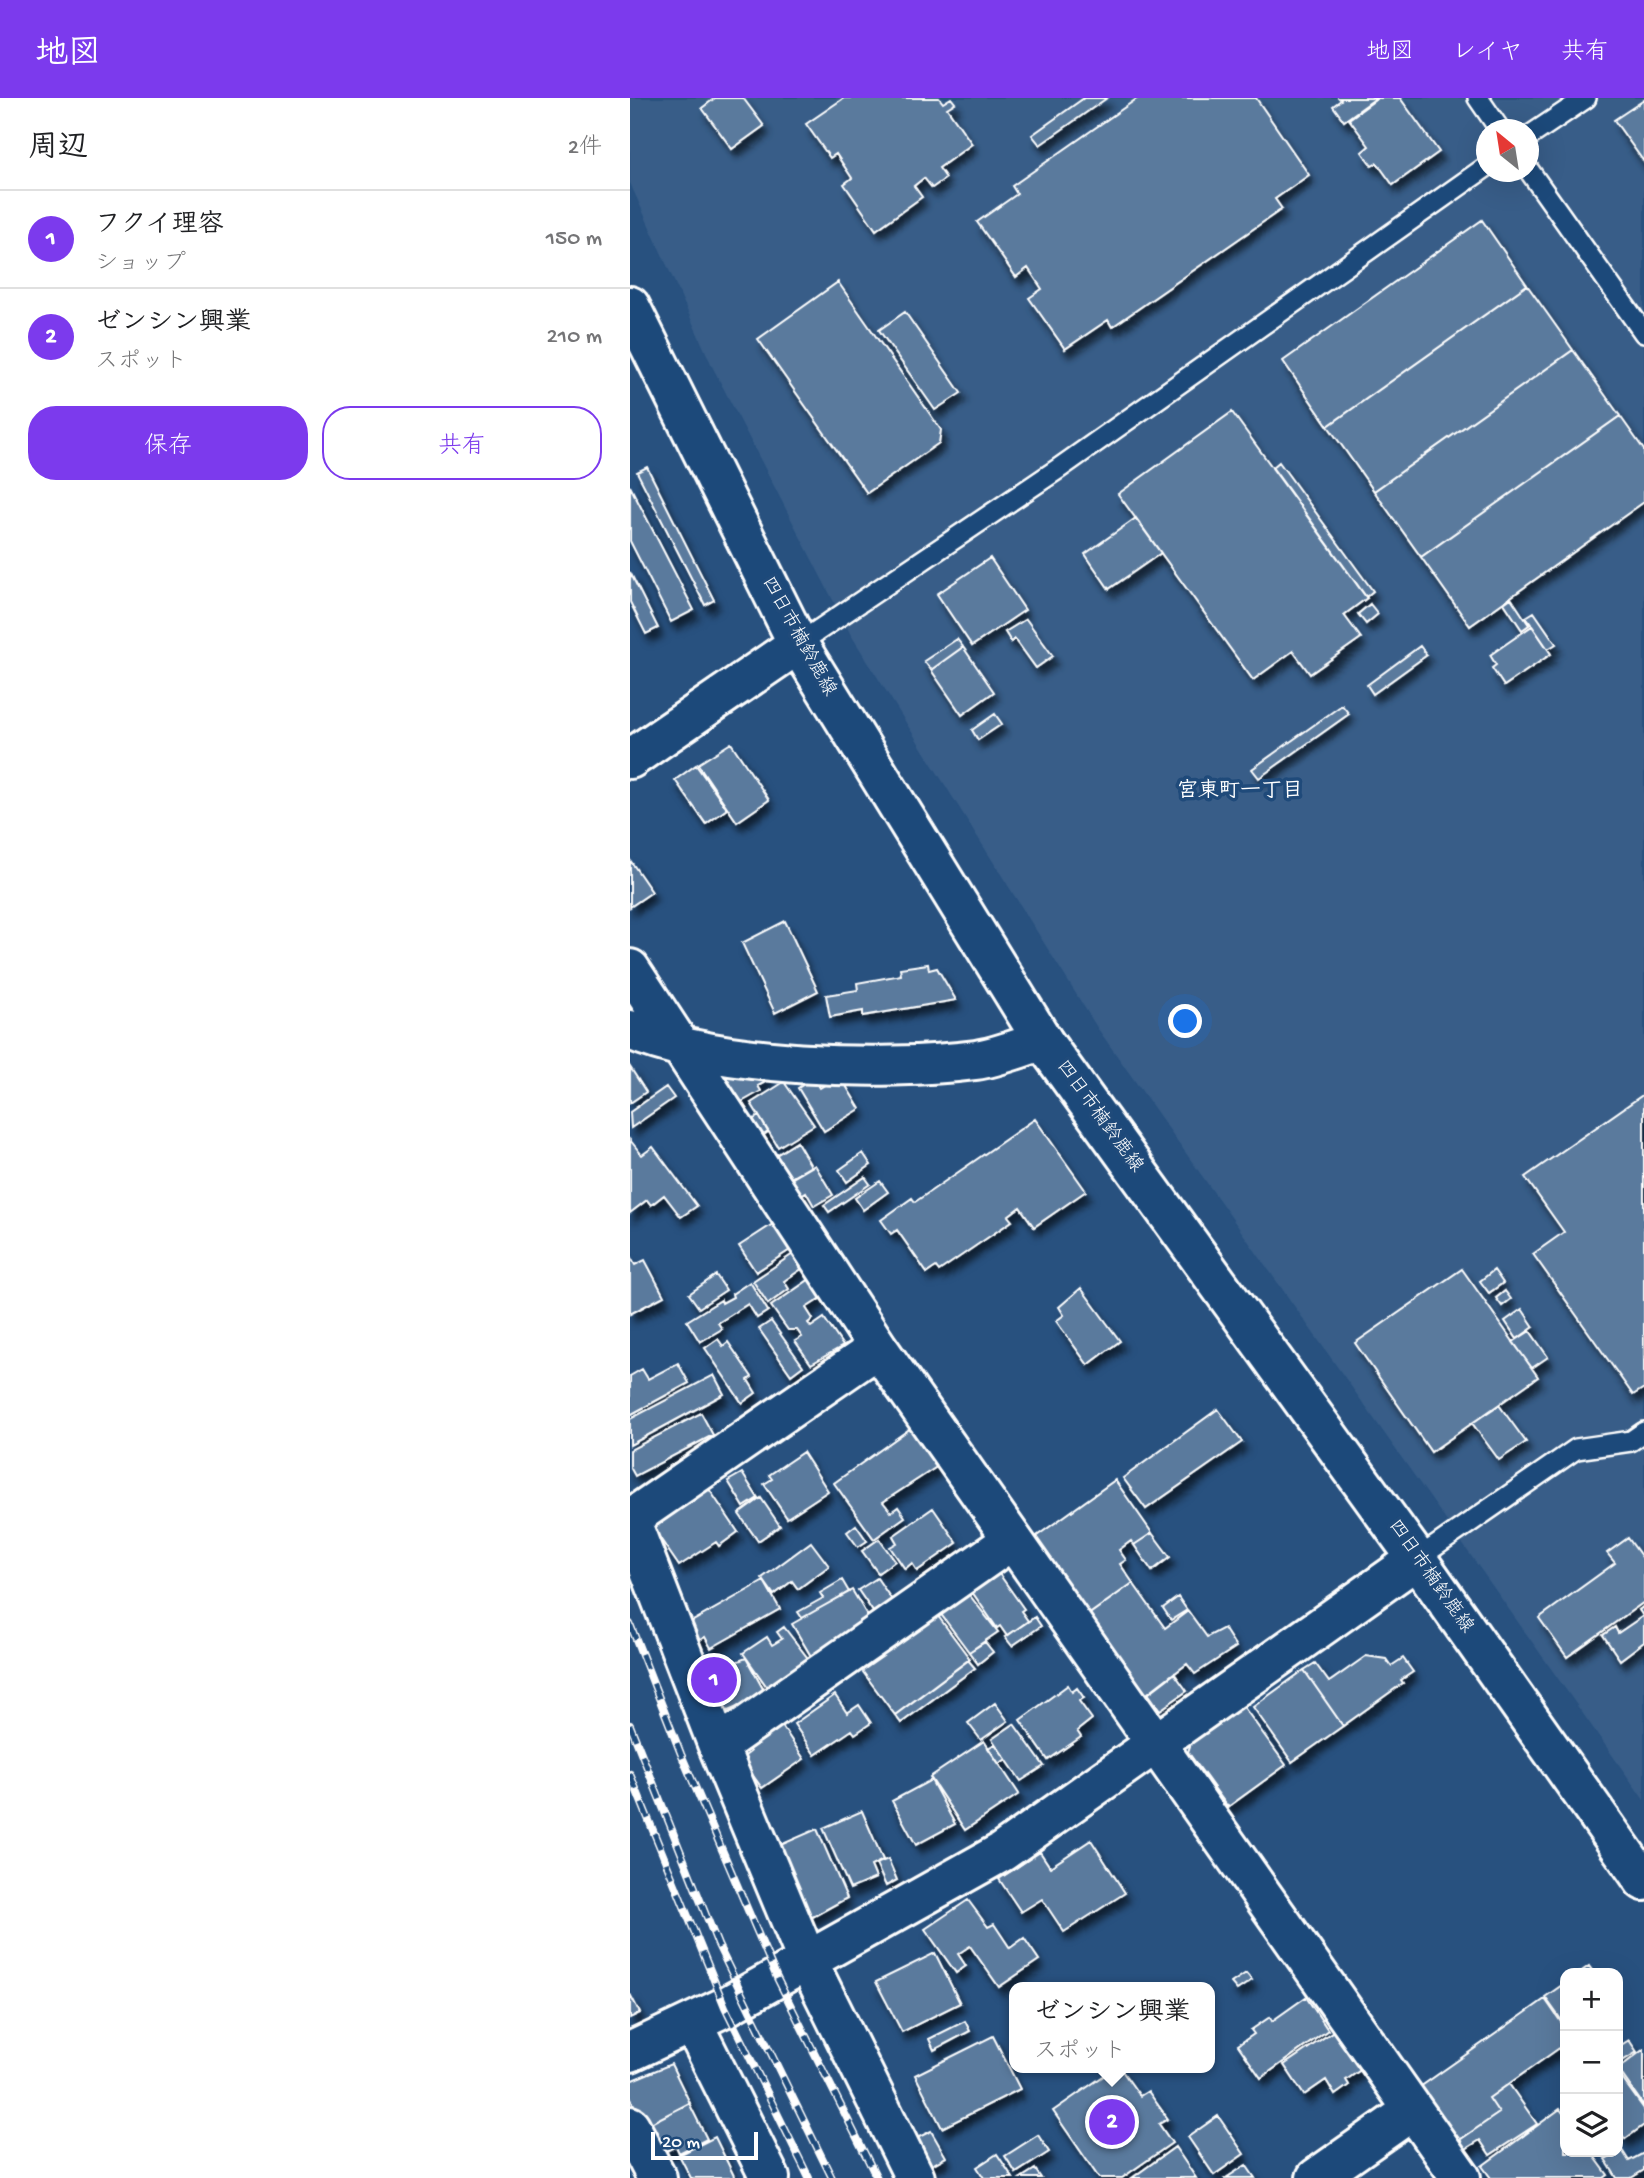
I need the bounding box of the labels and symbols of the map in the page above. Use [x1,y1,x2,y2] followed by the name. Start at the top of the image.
[1476,119,1539,182] north arrow
[756,573,841,701] street label: 四日市楠鈴鹿線
[1177,778,1303,805] district label: 宮東町一丁目
[1168,1004,1202,1038] your location
[1051,1056,1148,1178] street label: 四日市楠鈴鹿線
[1382,1515,1478,1638] street label: 四日市楠鈴鹿線
[691,1654,737,1706] pin: 1
[1089,2096,1135,2148] pin: 2
[651,2129,758,2161] scale bar

